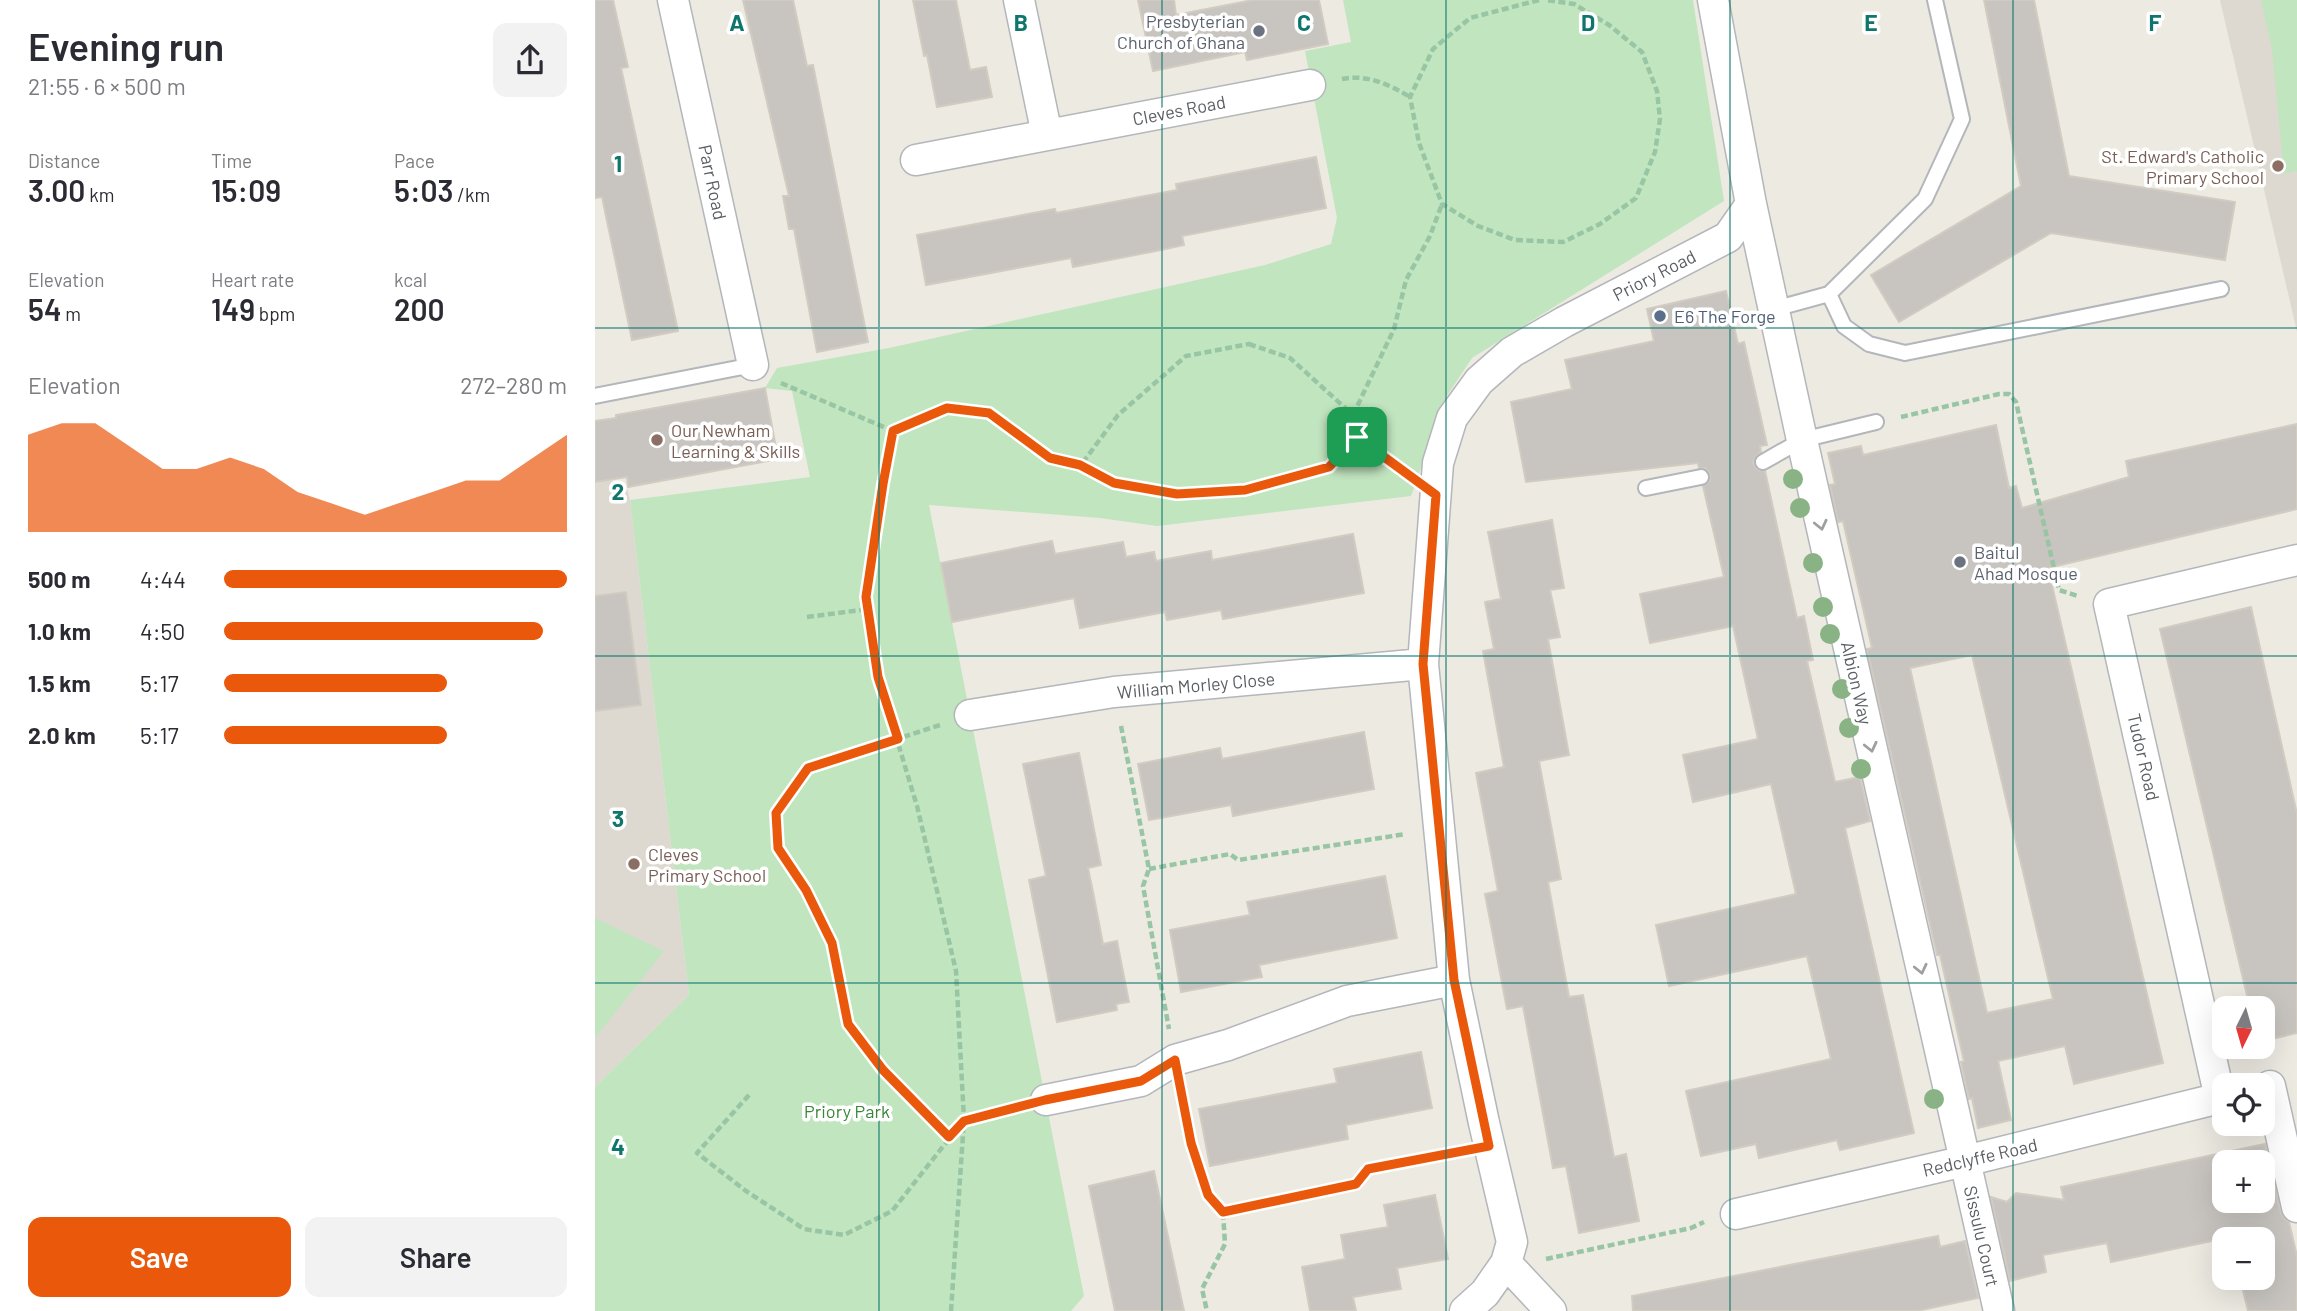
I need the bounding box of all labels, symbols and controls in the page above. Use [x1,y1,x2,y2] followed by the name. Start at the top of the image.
[729,8,745,36] text: A
[1014,8,1028,36] text: B
[1297,8,1311,36] text: C
[1581,8,1595,36] text: D
[1864,8,1878,36] text: E
[2149,8,2162,36] text: F
[1117,10,1245,53] place label: Presbyterian Church of Ghana
[28,23,224,69] text: Evening run
[493,23,567,97] button: share
[1251,23,1267,39] marker: Presbyterian Church of Ghana
[28,72,186,100] text: 21:55 · 6 × 500 m
[1131,90,1227,130] street label: Cleves Road
[694,142,732,222] street label: Parr Road
[2101,145,2264,188] place label: St. Edward's Catholic Primary School
[28,149,100,172] text: Distance
[211,149,252,172] text: Time
[394,149,435,172] text: Pace
[614,149,622,177] text: 1
[2270,158,2286,174] marker: St. Edward's Catholic Primary School
[28,172,85,208] text: 3.00
[211,172,281,208] text: 15:09
[394,172,454,208] text: 5:03
[85,183,114,206] text: km
[454,183,490,206] text: /km
[1609,245,1699,305] street label: Priory Road
[28,268,105,291] text: Elevation
[211,268,294,291] text: Heart rate
[394,268,427,291] text: kcal
[28,291,61,327] text: 54
[211,291,255,327] text: 149
[394,291,445,327] text: 200
[61,302,81,325] text: m
[255,302,295,325] text: bpm
[1674,305,1776,327] place label: E6 The Forge
[1652,308,1668,324] marker: E6 The Forge
[28,371,121,399] text: Elevation
[460,371,567,399] text: 272–280 m
[1327,407,1387,467] pin
[1338,418,1376,456] icon: arrive
[671,419,800,462] place label: Our Newham Learning & Skills
[649,432,665,448] marker: Our Newham Learning & Skills
[612,477,624,505] text: 2
[1813,519,1827,531] one-way arrow
[1974,541,2078,584] place label: Baitul Ahad Mosque
[1952,554,1968,570] marker: Baitul Ahad Mosque
[28,565,90,593] text: 500 m
[140,565,186,593] text: 4:44
[28,617,91,645] text: 1.0 km
[140,617,185,645] text: 4:50
[1837,639,1877,727] street label: Albion Way
[1116,667,1276,703] street label: William Morley Close
[28,669,91,697] text: 1.5 km
[140,669,179,697] text: 5:17
[2123,711,2165,803] street label: Tudor Road
[28,721,96,749] text: 2.0 km
[140,721,179,749] text: 5:17
[1863,741,1877,753] one-way arrow
[612,804,624,832] text: 3
[648,843,766,886] place label: Cleves Primary School
[626,856,642,872] marker: Cleves Primary School
[1913,962,1927,974] one-way arrow
[2212,996,2275,1059] north arrow
[2212,996,2275,1290] map controls
[2212,1073,2275,1136] button: locate
[804,1100,890,1122] park label: Priory Park
[611,1132,625,1160] text: 4
[1920,1133,2040,1181] street label: Redclyffe Road
[2212,1150,2275,1213] button: +
[1960,1183,2004,1289] street label: Sissulu Court
[28,1217,291,1297] button: Save
[305,1217,567,1297] button: Share
[2212,1227,2275,1290] button: −

